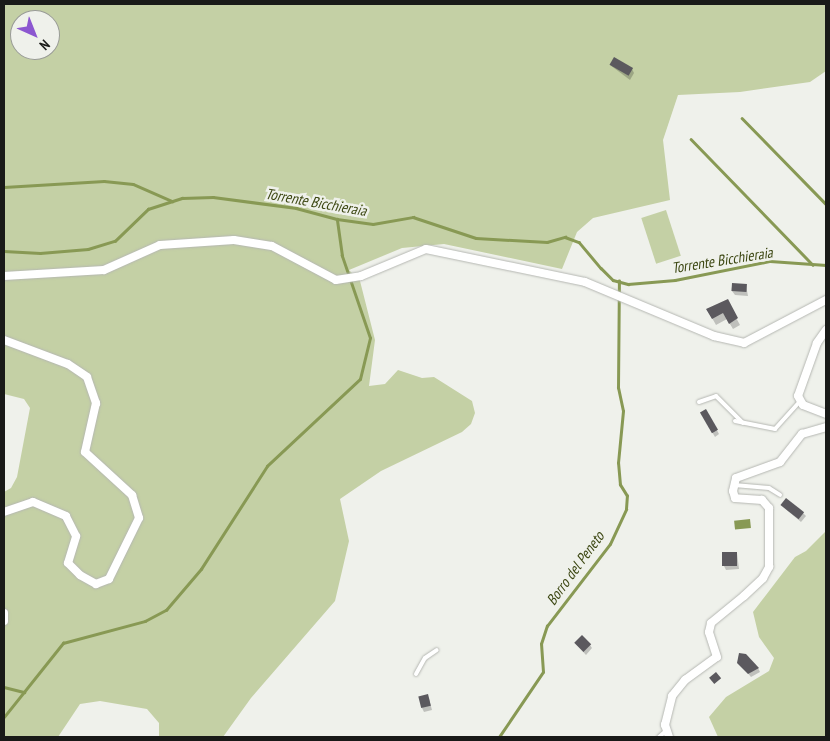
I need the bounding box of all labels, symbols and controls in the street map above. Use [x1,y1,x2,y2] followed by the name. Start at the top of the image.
[10,10,60,60] north arrow
[36,36,54,54] text: N
[264,184,368,220] water label: Torrente Bicchieraia
[670,243,774,277] water label: Torrente Bicchieraia
[542,528,608,608] water label: Borro del Peneto

